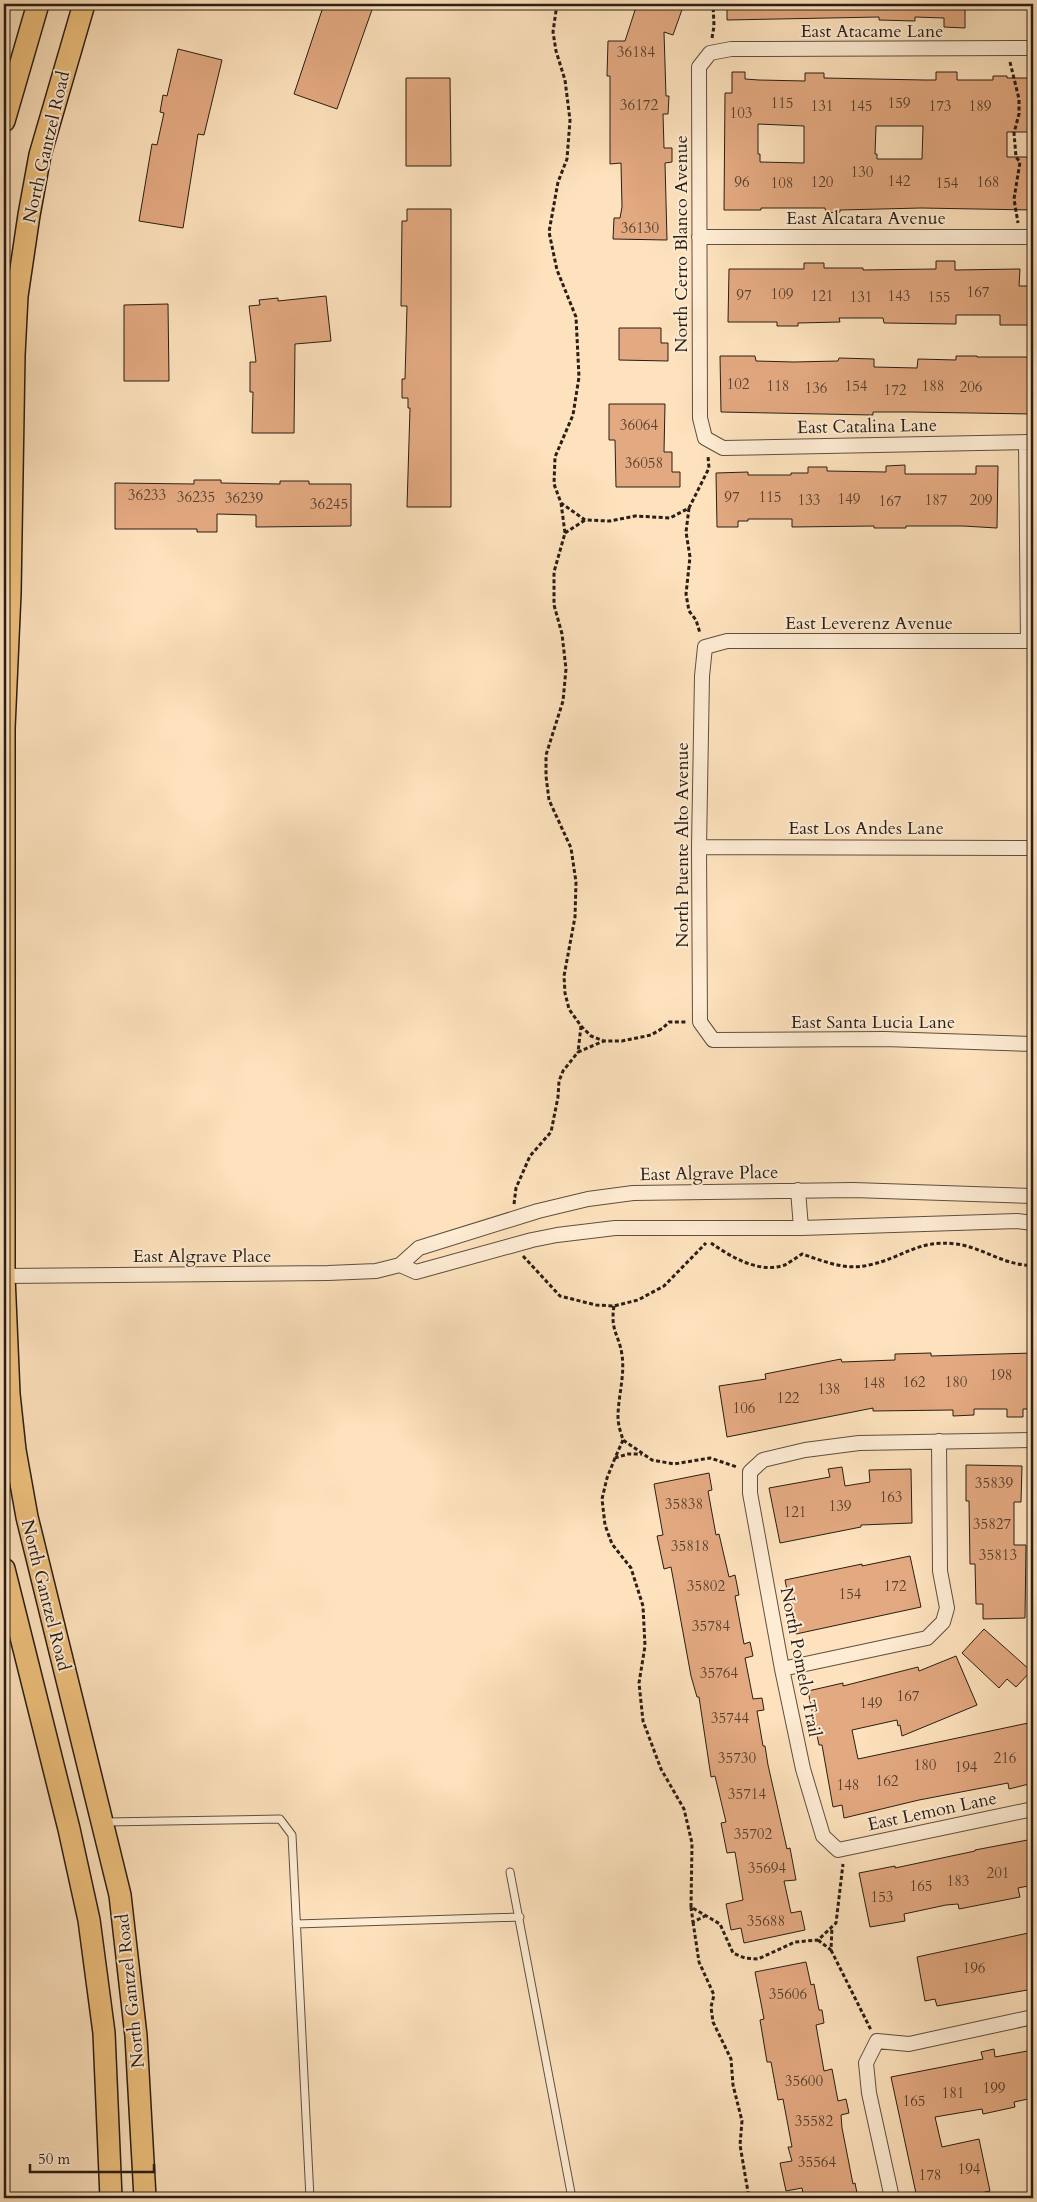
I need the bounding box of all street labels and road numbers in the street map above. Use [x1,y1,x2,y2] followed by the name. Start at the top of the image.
[801,19,944,44] street label: East Atacame Lane
[17,68,76,226] street label: North Gantzel Road
[669,135,694,353] street label: North Cerro Blanco Avenue
[786,206,946,231] street label: East Alcatara Avenue
[797,413,937,440] street label: East Catalina Lane
[785,611,953,636] street label: East Leverenz Avenue
[670,742,695,948] street label: North Puente Alto Avenue
[788,816,944,841] street label: East Los Andes Lane
[791,1010,955,1035] street label: East Santa Lucia Lane
[639,1160,779,1187] street label: East Algrave Place
[133,1244,271,1269] street label: East Algrave Place
[15,1517,77,1674] street label: North Gantzel Road
[774,1585,827,1740] street label: North Pomelo Trail
[865,1786,999,1837] street label: East Lemon Lane
[110,1912,151,2069] street label: North Gantzel Road

